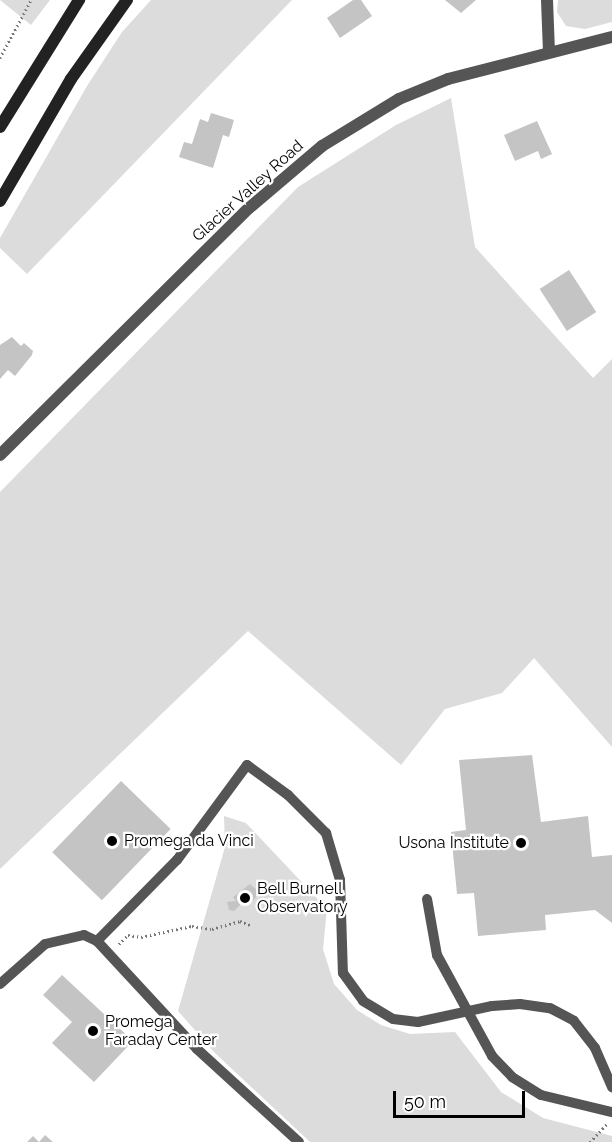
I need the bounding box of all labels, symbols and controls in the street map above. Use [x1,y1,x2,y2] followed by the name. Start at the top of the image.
[188,136,308,246] street label: Glacier Valley Road
[124,831,254,851] place label: Promega da Vinci
[398,833,509,853] place label: Usona Institute
[105,834,119,848] marker: Promega da Vinci
[514,836,528,850] marker: Usona Institute
[257,879,348,917] place label: Bell Burnell Observatory
[238,891,252,905] marker: Bell Burnell Observatory
[105,1012,217,1050] place label: Promega Faraday Center
[86,1024,100,1038] marker: Promega Faraday Center
[396,1079,528,1117] scale bar
[404,1091,446,1112] text: 50 m

